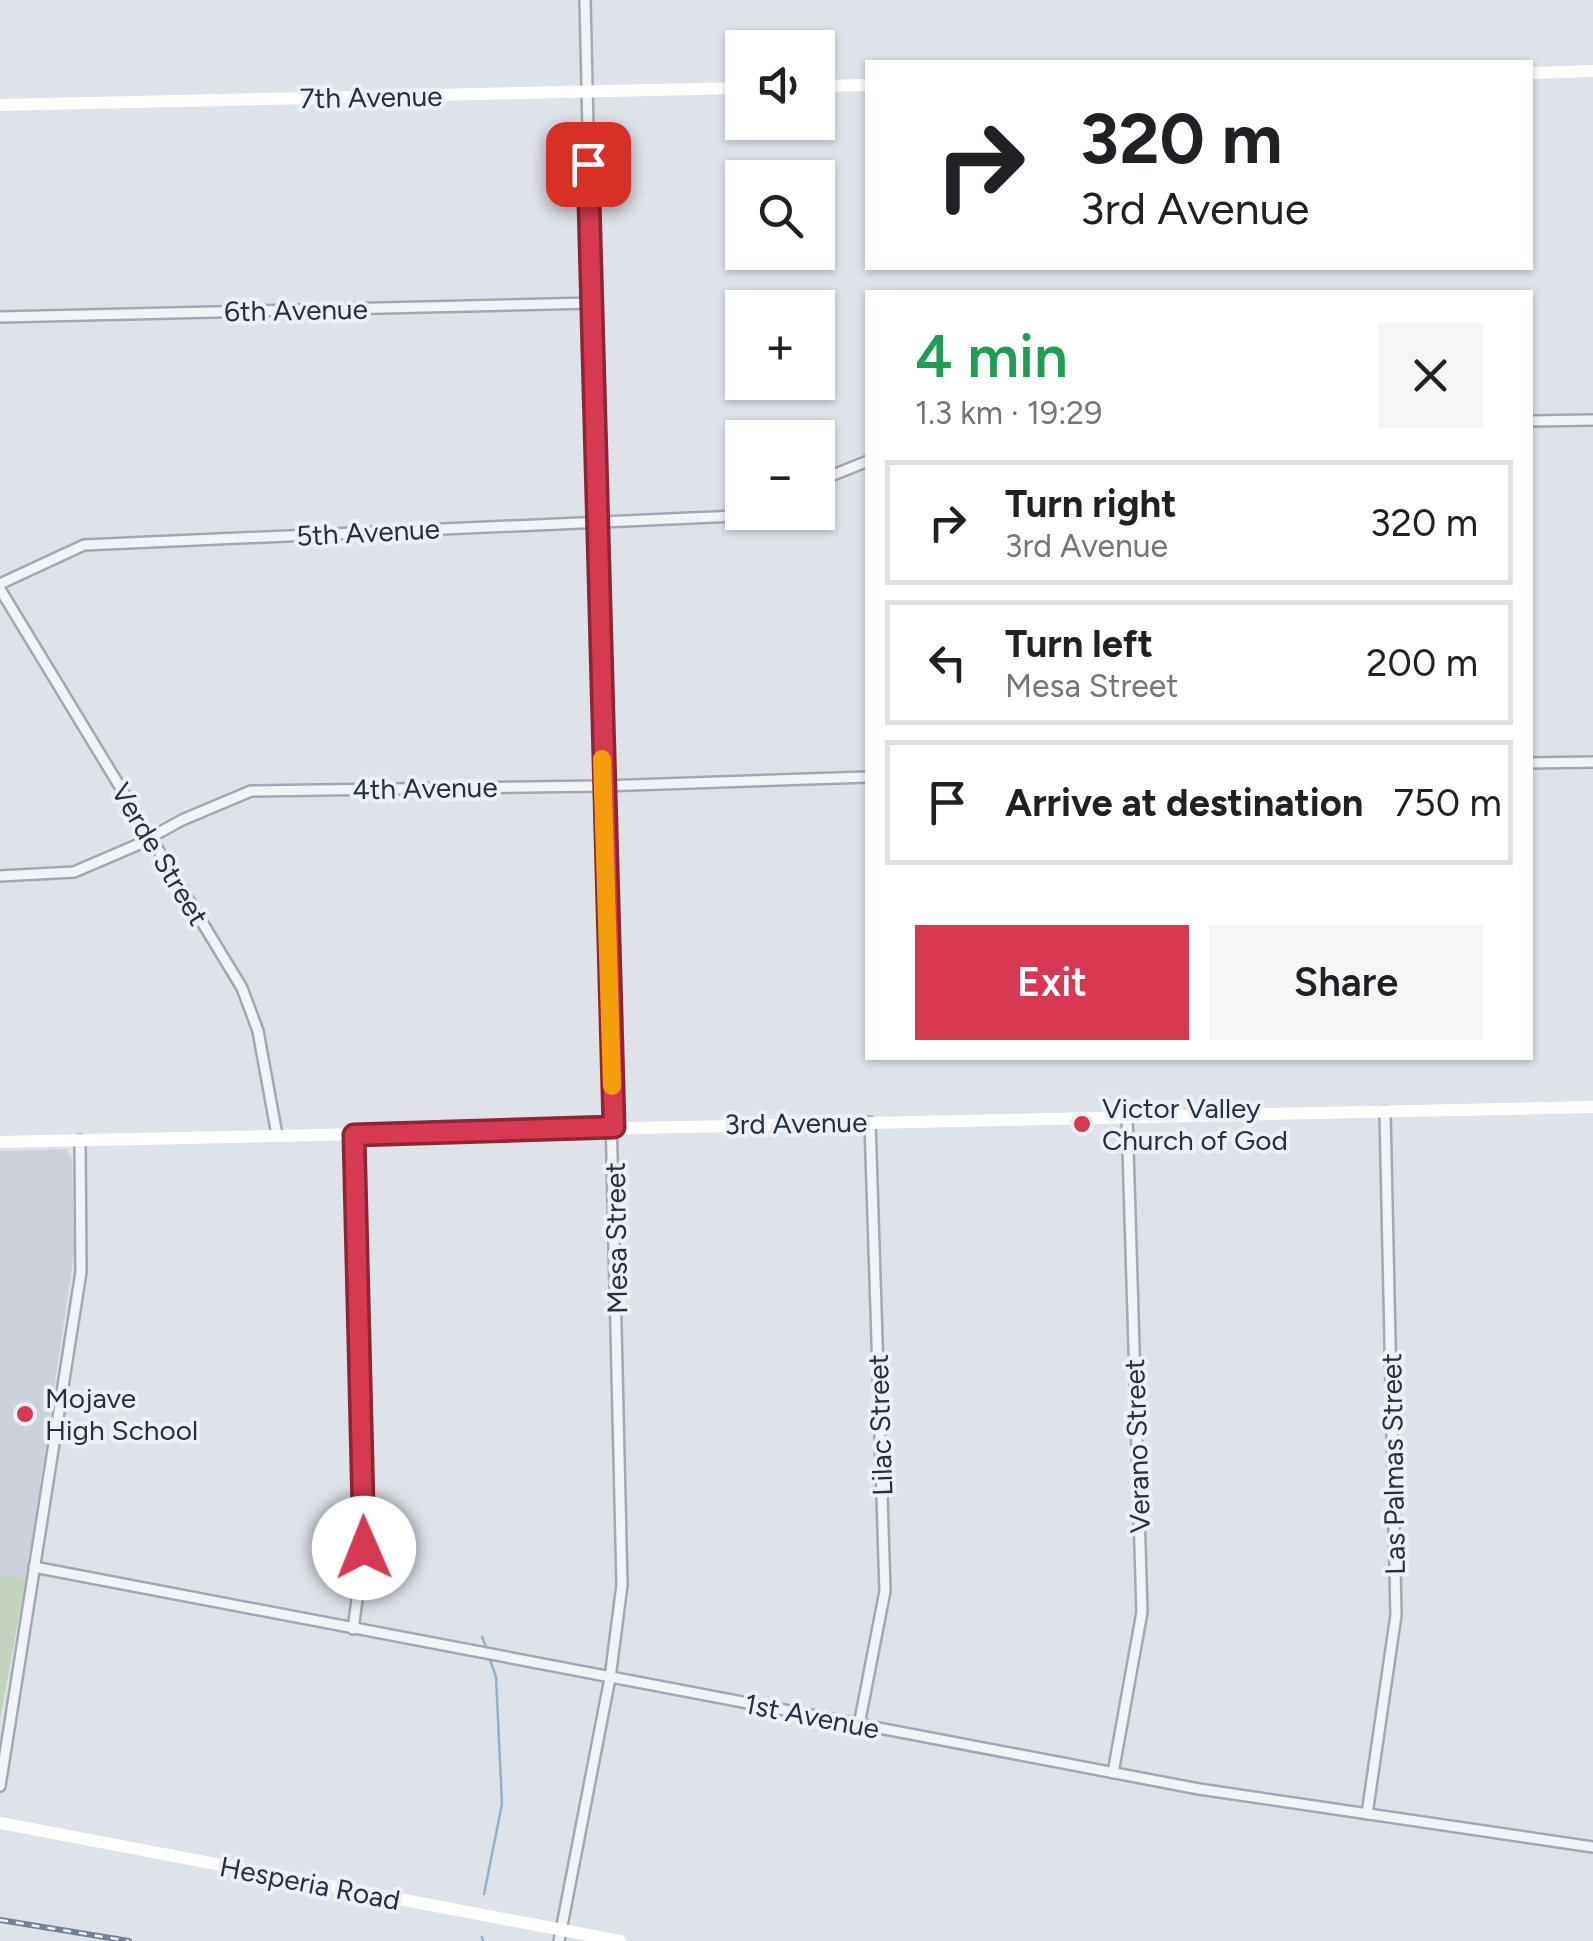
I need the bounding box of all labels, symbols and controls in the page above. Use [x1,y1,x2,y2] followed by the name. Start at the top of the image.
[725,30,835,530] map controls
[725,30,835,140] button: sound
[299,79,443,115] street label: 7th Avenue
[1080,96,1283,181] text: 320 m
[915,100,1045,230] icon: right
[546,122,631,207] pin
[561,137,616,192] icon: arrive
[725,160,835,270] button: search
[1080,181,1309,235] text: 3rd Avenue
[725,290,835,400] button: +
[224,292,368,328] street label: 6th Avenue
[915,320,1068,392] text: 4 min
[1378,323,1483,428] button: close
[915,394,1102,432] text: 1.3 km · 19:29
[725,420,835,530] button: −
[1005,481,1177,527] text: Turn right
[920,495,975,550] icon: right
[1370,500,1478,546] text: 320 m
[295,511,441,553] street label: 5th Avenue
[1005,527,1168,565] text: 3rd Avenue
[1005,621,1153,667] text: Turn left
[920,635,975,690] icon: left
[1366,640,1478,686] text: 200 m
[1005,667,1178,705] text: Mesa Street
[352,770,498,806] street label: 4th Avenue
[920,775,975,830] icon: arrive
[104,777,216,931] street label: Verde Street
[1005,780,1363,826] text: Arrive at destination
[1393,780,1502,826] text: 750 m
[915,925,1189,1040] button: Exit
[1209,925,1483,1040] button: Share
[1102,1091,1288,1157] place label: Victor Valley Church of God
[724,1105,868,1141] street label: 3rd Avenue
[1071,1113,1093,1135] marker: Victor Valley Church of God
[598,1162,634,1314] street label: Mesa Street
[861,1353,899,1497] street label: Lilac Street
[1374,1353,1412,1575] street label: Las Palmas Street
[1117,1358,1157,1534] street label: Verano Street
[45,1381,198,1447] place label: Mojave High School
[14,1403,36,1425] marker: Mojave High School
[312,1496,416,1600] position arrow
[742,1686,882,1746] street label: 1st Avenue
[217,1849,403,1917] street label: Hesperia Road

